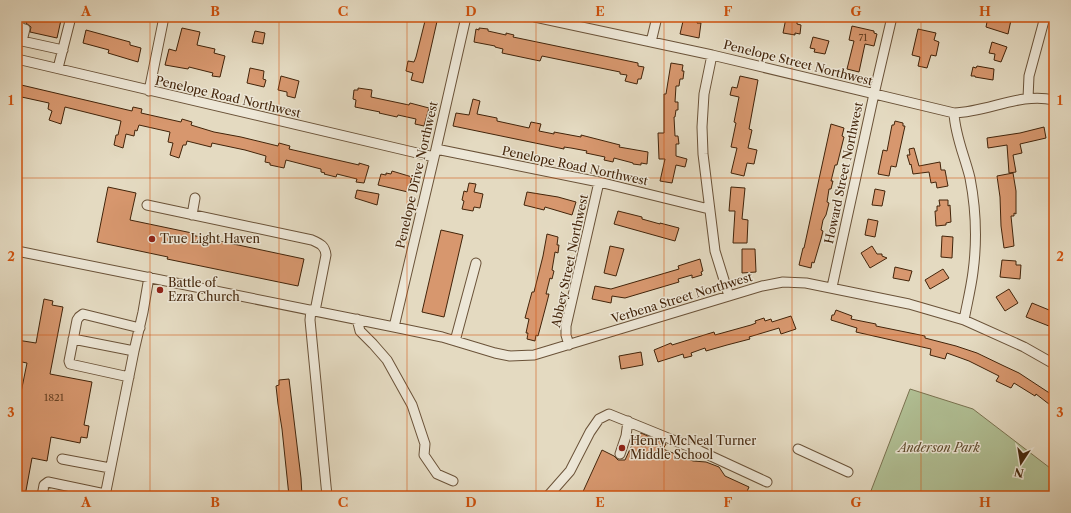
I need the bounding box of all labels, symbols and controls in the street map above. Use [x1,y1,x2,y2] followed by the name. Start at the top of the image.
[80,3,92,19] text: A
[210,3,220,19] text: B
[338,3,348,19] text: C
[465,3,477,19] text: D
[595,3,605,19] text: E
[724,3,733,19] text: F
[850,3,862,19] text: G
[979,3,991,19] text: H
[858,31,868,44] house number: 71
[722,37,875,89] street label: Penelope Street Northwest
[154,72,303,121] street label: Penelope Road Northwest
[8,92,14,108] text: 1
[1057,92,1063,108] text: 1
[392,99,441,250] street label: Penelope Drive Northwest
[821,100,866,245] street label: Howard Street Northwest
[501,143,650,188] street label: Penelope Road Northwest
[548,192,591,330] street label: Abbey Street Northwest
[160,231,260,246] place label: True Light Haven
[147,234,157,244] marker: True Light Haven
[7,248,15,264] text: 2
[1056,248,1064,264] text: 2
[609,269,755,326] street label: Verbena Street Northwest
[168,275,240,304] place label: Battle of Ezra Church
[155,285,165,295] marker: Battle of Ezra Church
[44,391,65,404] house number: 1821
[7,404,15,420] text: 3
[1056,404,1064,420] text: 3
[630,433,756,462] place label: Henry McNeal Turner Middle School
[896,440,981,455] park label: Anderson Park
[617,443,627,453] marker: Henry McNeal Turner Middle School
[1001,443,1041,483] north arrow
[1012,465,1025,481] text: N
[80,494,92,510] text: A
[210,494,220,510] text: B
[338,494,348,510] text: C
[465,494,477,510] text: D
[595,494,605,510] text: E
[724,494,733,510] text: F
[850,494,862,510] text: G
[979,494,991,510] text: H

